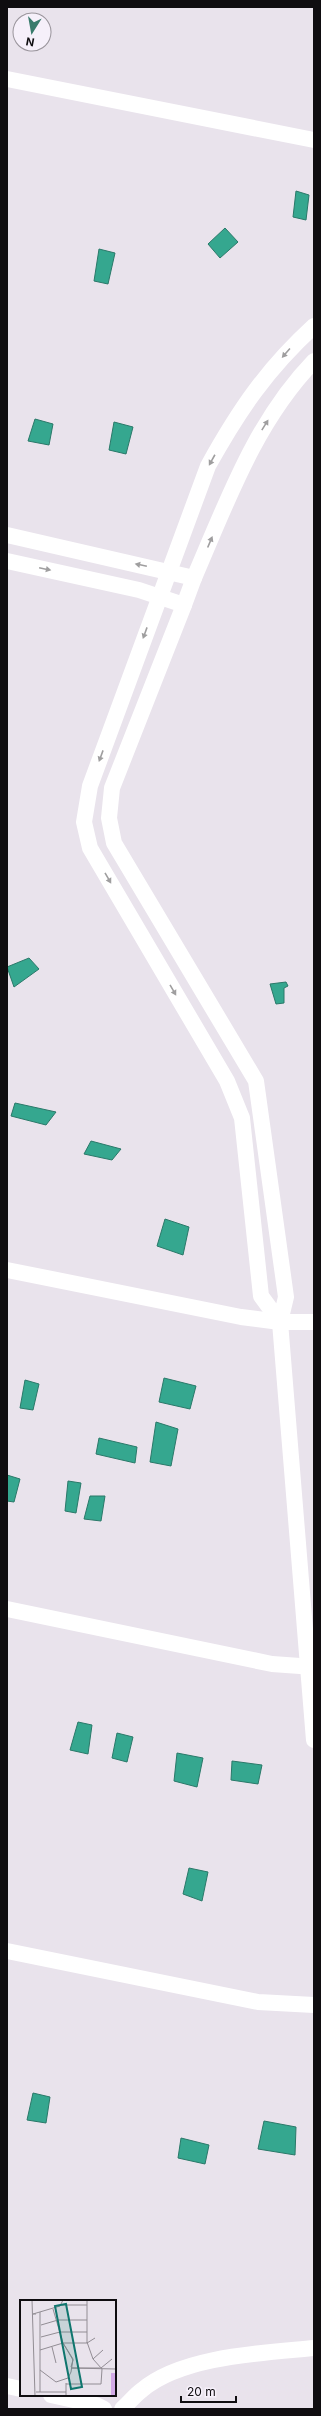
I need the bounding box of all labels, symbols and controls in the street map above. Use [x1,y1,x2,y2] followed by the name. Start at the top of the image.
[12,12,52,52] north arrow
[25,34,36,49] text: N
[281,348,290,358] one-way arrow
[262,419,269,431] one-way arrow
[208,454,215,465] one-way arrow
[207,536,213,548] one-way arrow
[135,561,147,567] one-way arrow
[39,567,51,573] one-way arrow
[142,628,148,640] one-way arrow
[97,750,103,762] one-way arrow
[104,872,111,884] one-way arrow
[170,984,177,996] one-way arrow
[20,2300,116,2396] inset map
[181,2378,236,2404] scale bar
[187,2384,216,2399] text: 20 m

